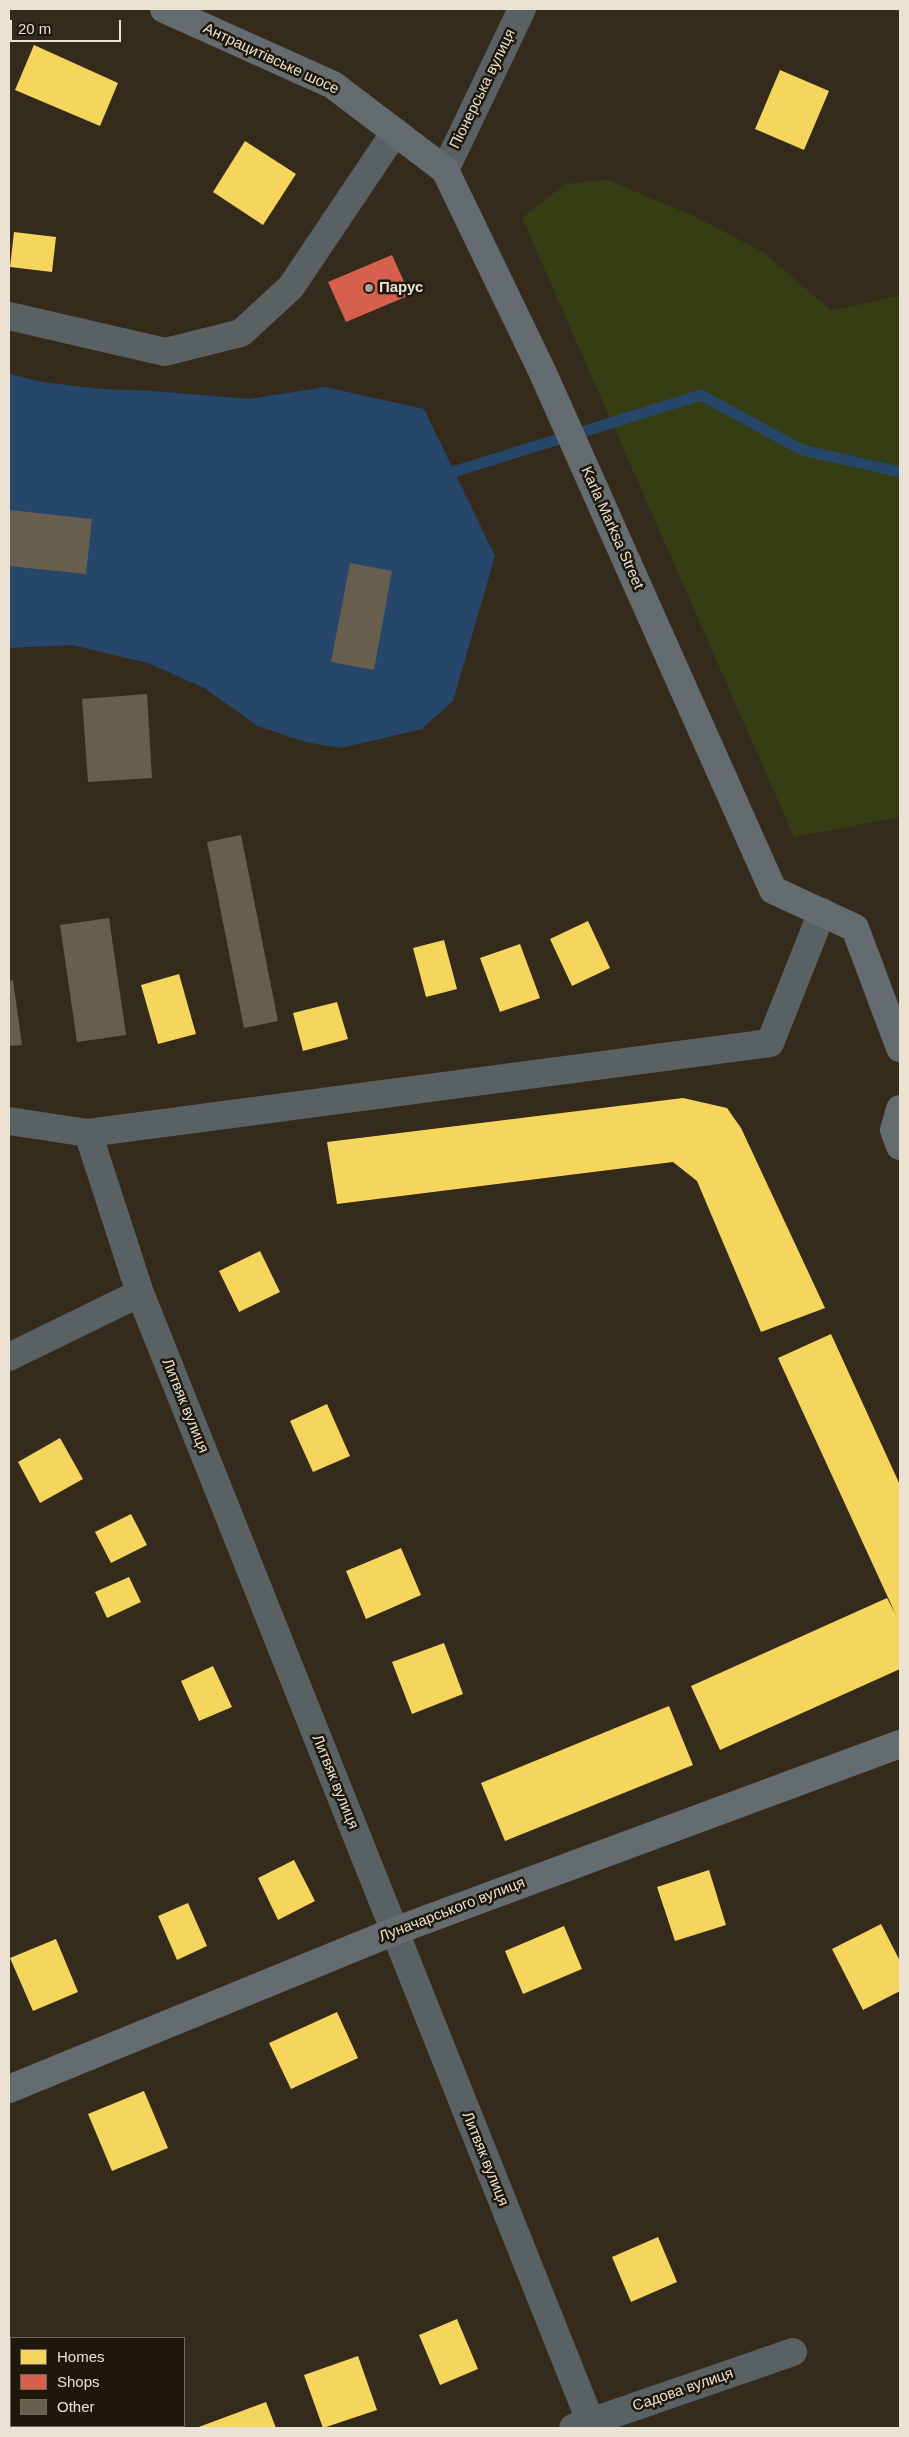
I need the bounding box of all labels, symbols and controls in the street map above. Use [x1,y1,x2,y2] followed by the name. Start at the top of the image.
[12,10,124,42] scale bar
[18,20,51,37] text: 20 m
[200,20,342,98] street label: Антрацитівське шосе
[446,26,520,152] street label: Піонерська вулиця
[379,279,423,297] place label: Парус
[363,282,375,294] marker: Парус
[577,464,647,592] street label: Karla Marksa Street
[158,1356,212,1456] street label: Литвяк вулиця
[308,1732,362,1832] street label: Литвяк вулиця
[376,1874,528,1946] street label: Луначарського вулиця
[458,2109,512,2209] street label: Литвяк вулиця
[10,2337,185,2427] legend
[57,2348,105,2365] text: Homes
[630,2364,736,2416] street label: Садова вулиця
[57,2373,100,2390] text: Shops
[57,2398,95,2415] text: Other

